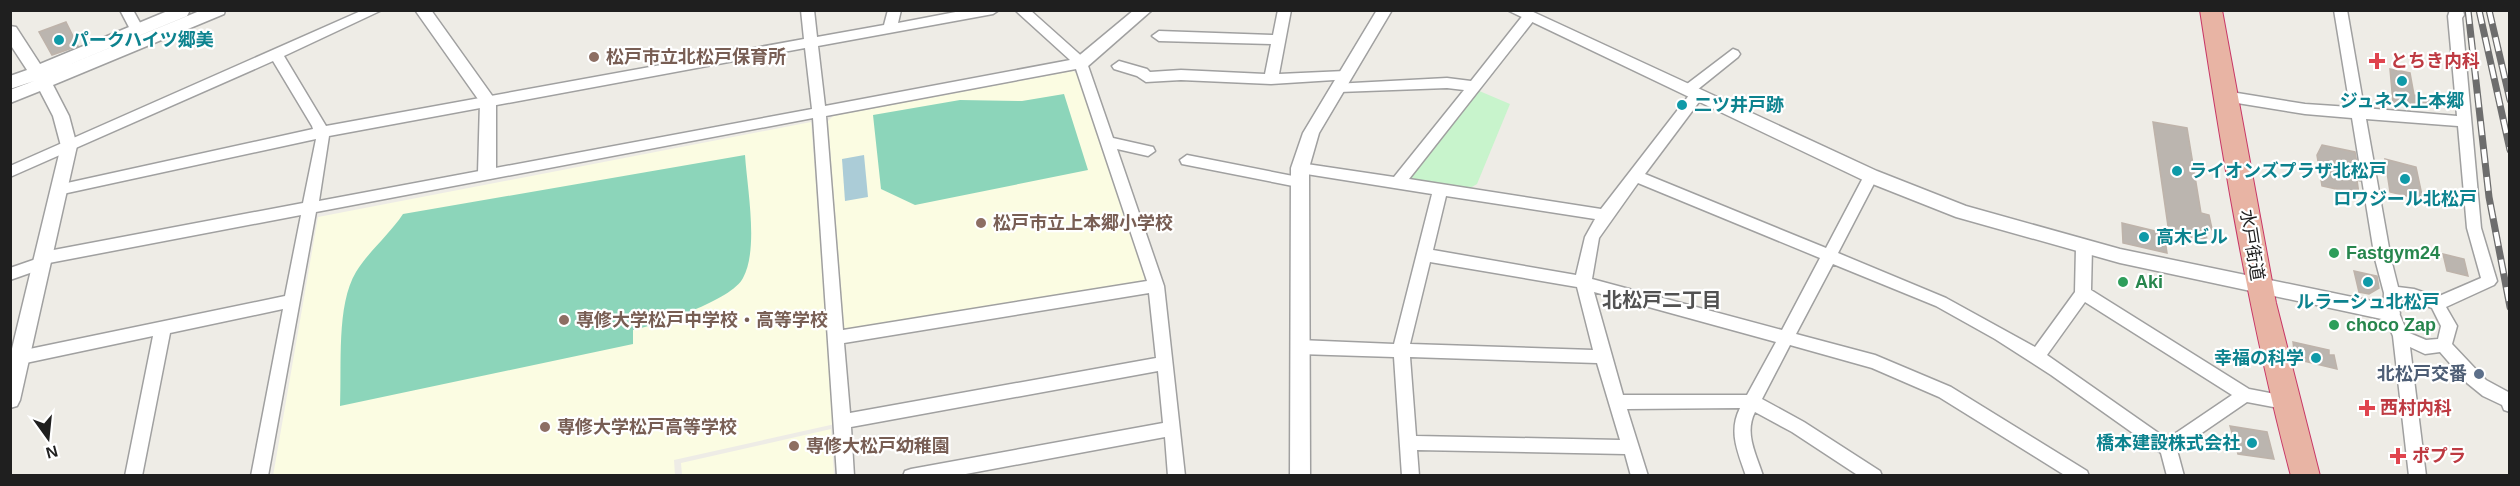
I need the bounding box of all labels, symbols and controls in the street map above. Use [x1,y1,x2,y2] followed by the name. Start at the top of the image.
[71,30,214,50] place label: パークハイツ郷美
[52,33,66,47] marker: パークハイツ郷美
[606,47,786,67] place label: 松戸市立北松戸保育所
[587,50,601,64] marker: 松戸市立北松戸保育所
[2390,51,2480,71] place label: とちき内科
[2368,52,2386,70] marker: とちき内科
[2395,74,2409,88] marker: ジュネス上本郷
[2340,91,2464,111] place label: ジュネス上本郷
[1694,95,1784,115] place label: 二ツ井戸跡
[1675,98,1689,112] marker: 二ツ井戸跡
[2189,161,2387,181] place label: ライオンズプラザ北松戸
[2170,164,2184,178] marker: ライオンズプラザ北松戸
[2398,172,2412,186] marker: ロワジール北松戸
[2333,189,2477,209] place label: ロワジール北松戸
[2236,208,2268,282] street label: 水戸街道
[993,213,1173,233] place label: 松戸市立上本郷小学校
[974,216,988,230] marker: 松戸市立上本郷小学校
[2156,227,2228,247] place label: 高木ビル
[2137,230,2151,244] marker: 高木ビル
[2346,243,2440,263] place label: Fastgym24
[2327,246,2341,260] marker: Fastgym24
[2135,272,2163,292] place label: Aki
[2116,275,2130,289] marker: Aki
[2361,275,2375,289] marker: ルラーシュ北松戸
[1602,289,1722,311] district label: 北松戸二丁目
[2296,292,2440,312] place label: ルラーシュ北松戸
[576,310,828,330] place label: 専修大学松戸中学校・高等学校
[557,313,571,327] marker: 専修大学松戸中学校・高等学校
[2346,315,2436,335] place label: choco Zap
[2327,318,2341,332] marker: choco Zap
[2214,348,2304,368] place label: 幸福の科学
[2309,351,2323,365] marker: 幸福の科学
[2377,364,2467,384] place label: 北松戸交番
[2472,367,2486,381] marker: 北松戸交番
[2380,398,2452,418] place label: 西村内科
[2358,399,2376,417] marker: 西村内科
[18,408,78,468] north arrow
[557,417,737,437] place label: 専修大学松戸高等学校
[538,420,552,434] marker: 専修大学松戸高等学校
[2096,433,2240,453] place label: 橋本建設株式会社
[806,436,950,456] place label: 専修大松戸幼稚園
[2245,436,2259,450] marker: 橋本建設株式会社
[787,439,801,453] marker: 専修大松戸幼稚園
[44,442,60,462] text: N
[2412,446,2466,466] place label: ポプラ
[2389,447,2407,465] marker: ポプラ

